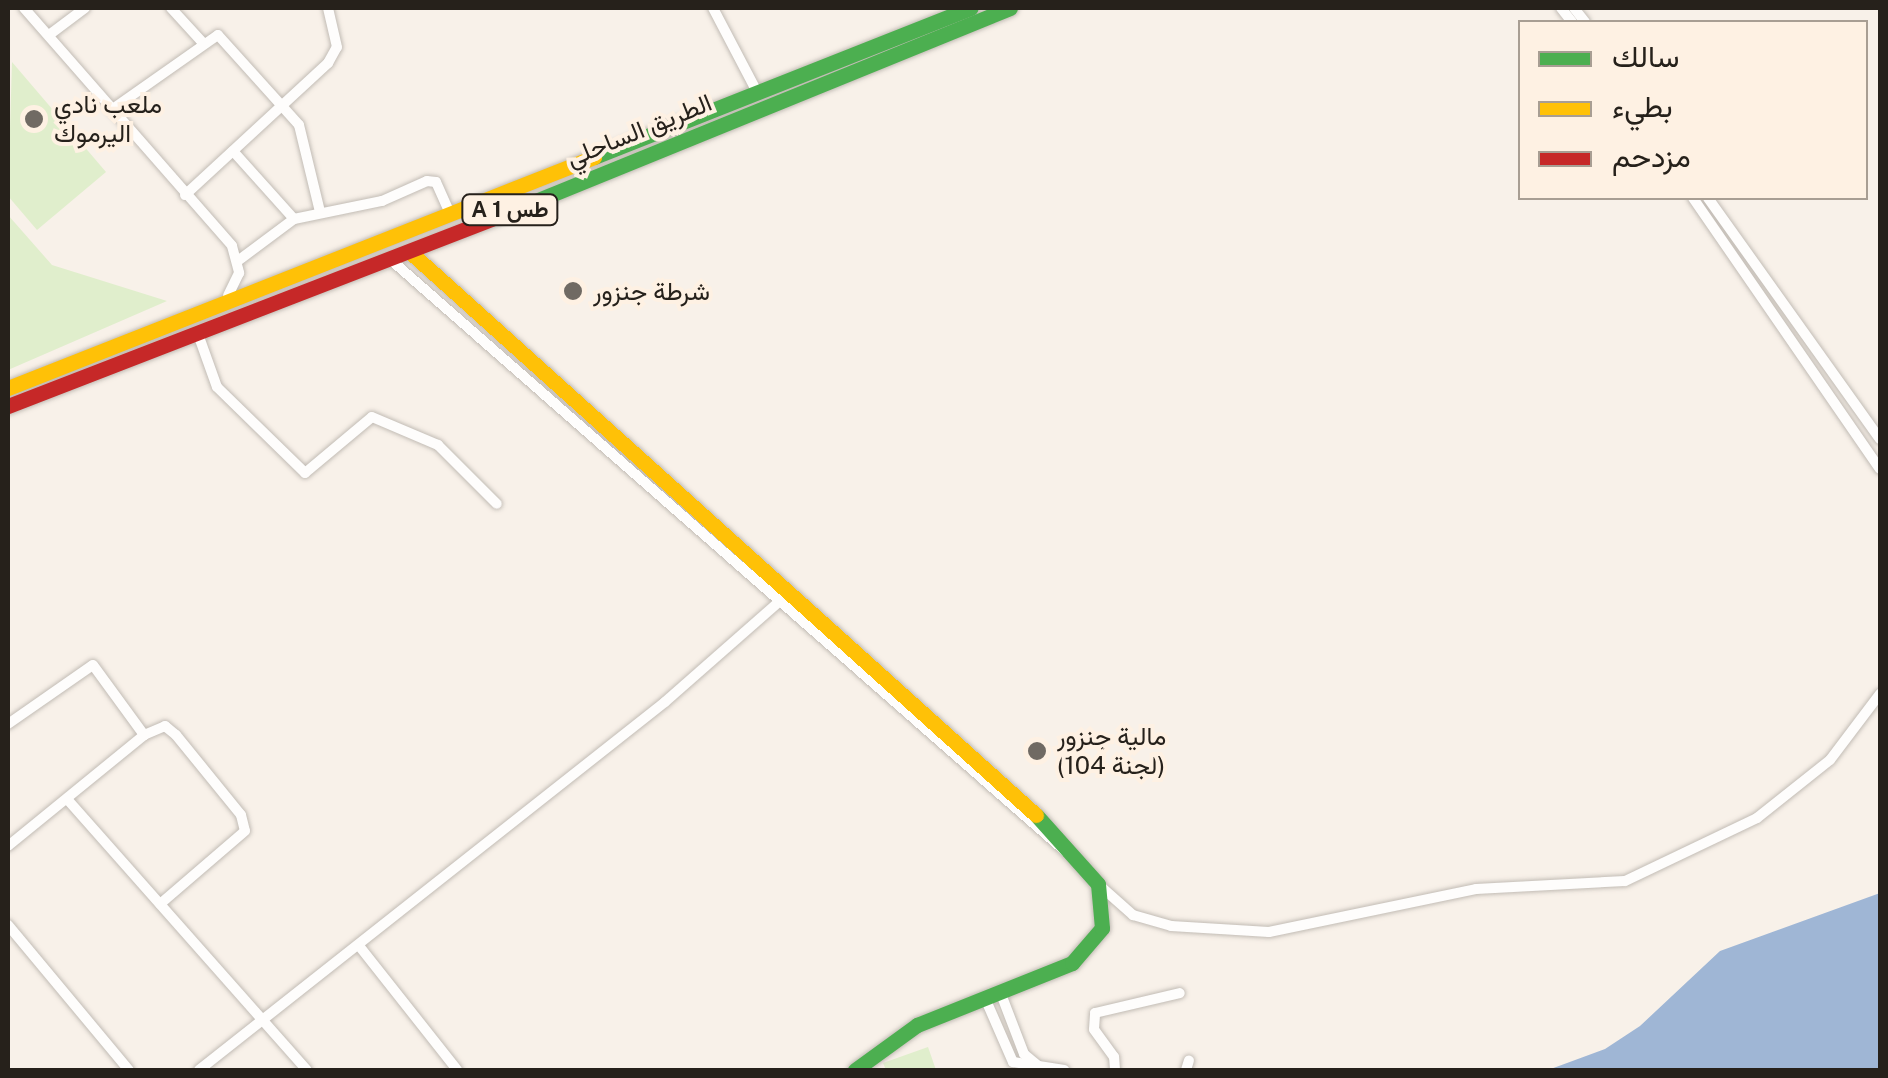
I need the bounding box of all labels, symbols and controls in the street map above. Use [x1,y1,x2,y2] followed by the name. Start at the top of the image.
[1518,20,1868,200] legend
[1612,38,1679,74] text: سالك
[562,87,716,173] street label: الطريق الساحلي
[1612,88,1673,124] text: بطيء
[54,90,162,149] place label: ملعب نادي اليرموك
[23,108,45,130] marker: ملعب نادي اليرموك
[1612,138,1691,174] text: مزدحم
[460,193,560,227] road number: A 1 طس
[593,276,710,306] place label: شرطة جنزور
[562,280,584,302] marker: شرطة جنزور
[1057,722,1166,781] place label: مالية جنزور (لجنة 104)
[1026,740,1048,762] marker: مالية جنزور (لجنة 104)

